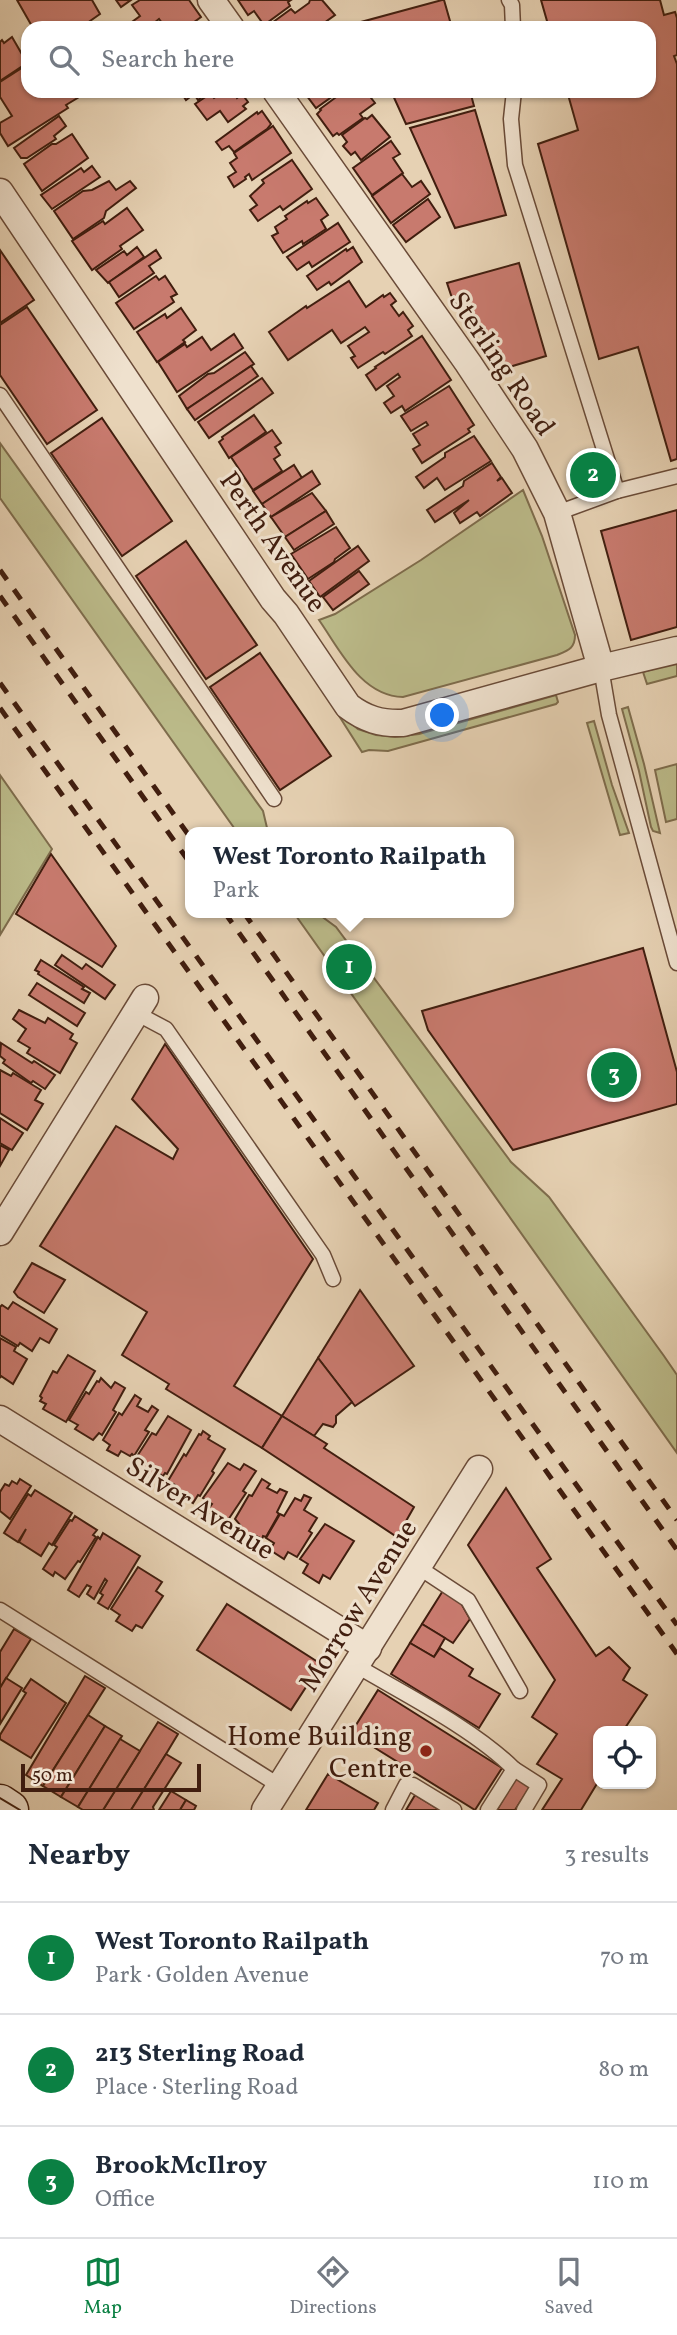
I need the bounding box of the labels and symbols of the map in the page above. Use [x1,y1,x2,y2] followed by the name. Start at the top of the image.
[438,284,564,444] street label: Sterling Road
[570,449,616,501] pin: 2
[209,464,335,621] street label: Perth Avenue
[425,698,459,732] your location
[326,941,372,993] pin: 1
[591,1049,637,1101] pin: 3
[118,1448,282,1570] street label: Silver Avenue
[291,1513,428,1700] street label: Morrow Avenue
[227,1718,412,1789] place label: Home Building Centre
[418,1743,434,1759] marker: Home Building Centre
[21,1761,201,1793] scale bar

